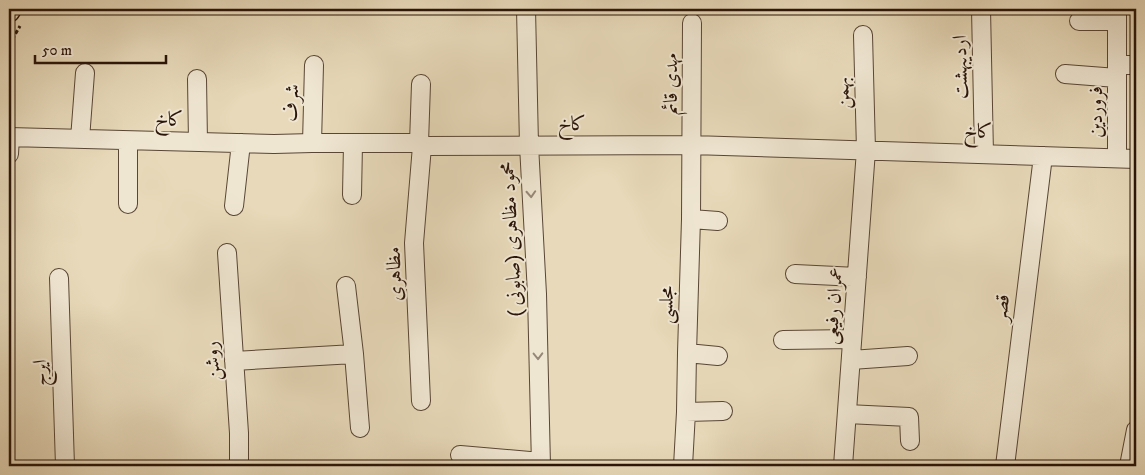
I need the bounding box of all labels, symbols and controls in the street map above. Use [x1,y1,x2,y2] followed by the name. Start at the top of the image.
[35,32,166,64] scale bar
[948,35,974,99] street label: اردیبهشت
[42,41,72,60] text: 50 m
[659,53,688,115] street label: مهدی قائم
[830,77,856,109] street label: بهمن
[279,84,305,122] street label: شرف
[1084,86,1109,138] street label: فروردین
[154,107,184,137] street label: کاخ
[558,112,586,141] street label: کاخ
[963,119,993,149] street label: کاخ
[495,161,529,317] street label: محمود مظاهری (صابونی )
[526,190,537,198] one-way arrow
[382,246,408,302] street label: مظاهری
[819,267,849,345] street label: عمران رفیعی
[654,285,681,325] street label: مجلسی
[988,293,1016,325] street label: قصر
[199,340,227,382] street label: روشن
[533,353,544,361] one-way arrow
[28,359,58,387] street label: ایرج

